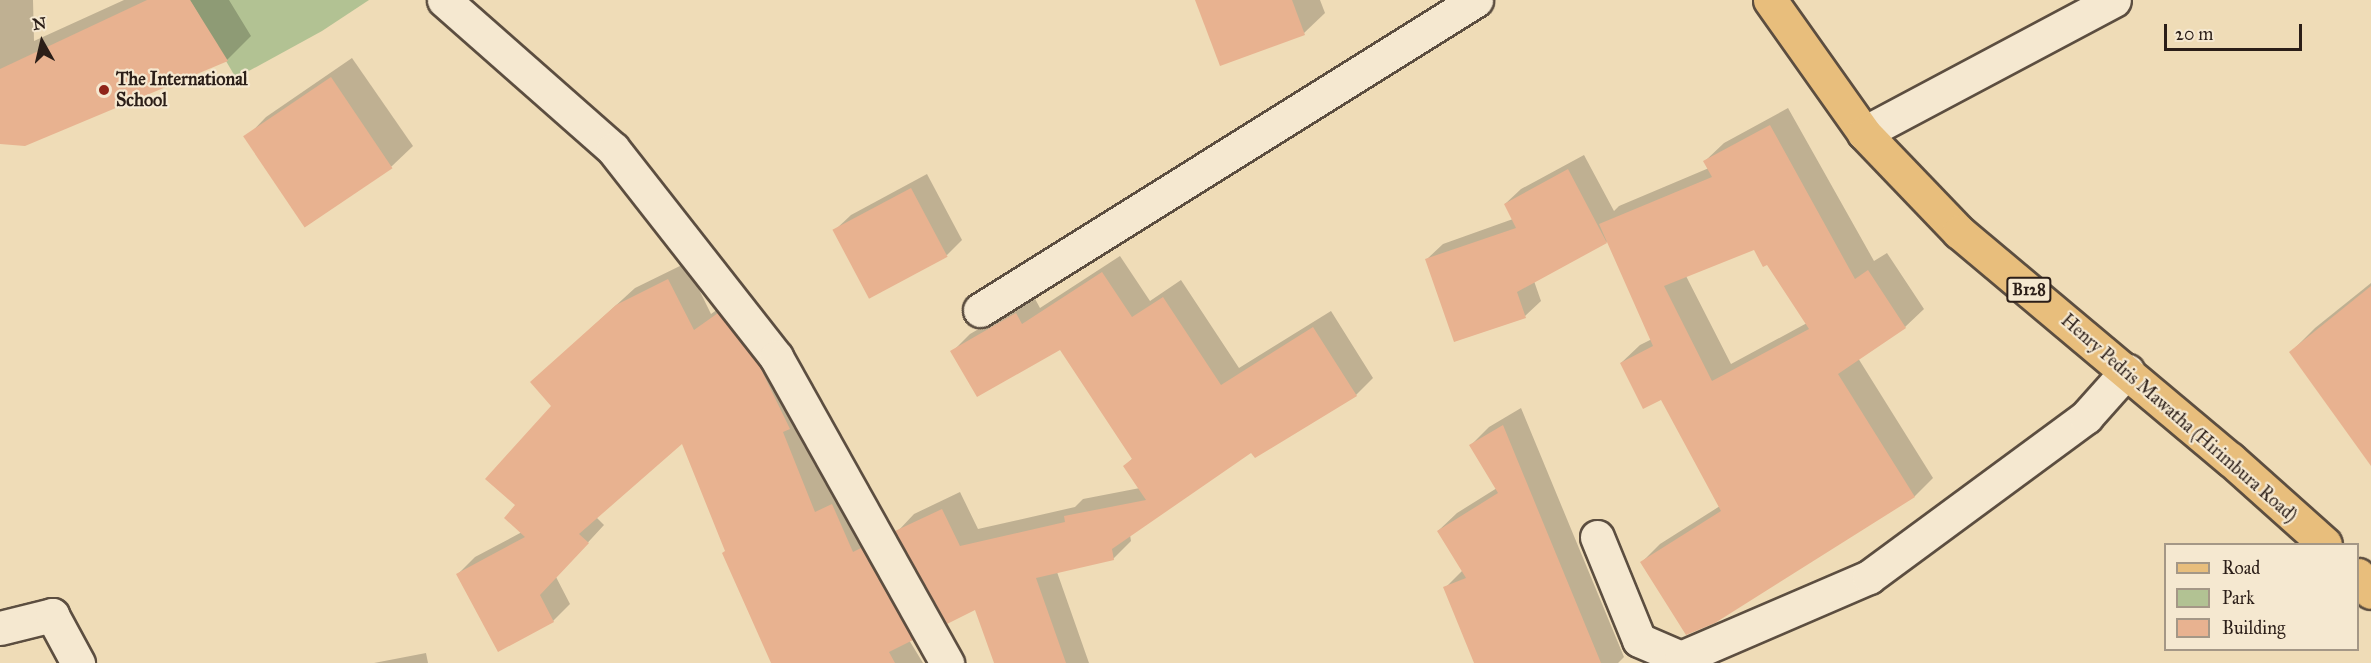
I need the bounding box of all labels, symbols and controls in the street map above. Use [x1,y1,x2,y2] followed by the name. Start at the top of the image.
[12,12,72,72] north arrow
[2167,12,2305,50] scale bar
[31,13,47,34] text: N
[2175,23,2213,45] text: 20 m
[116,69,248,112] place label: The International School
[97,83,111,97] marker: The International School
[2005,277,2053,303] road number: B128
[2057,310,2301,526] street label: Henry Pedris Mawatha (Hirimbura Road)
[2164,543,2359,651] legend
[2222,557,2260,579] text: Road
[2222,587,2255,609] text: Park
[2222,617,2285,639] text: Building

